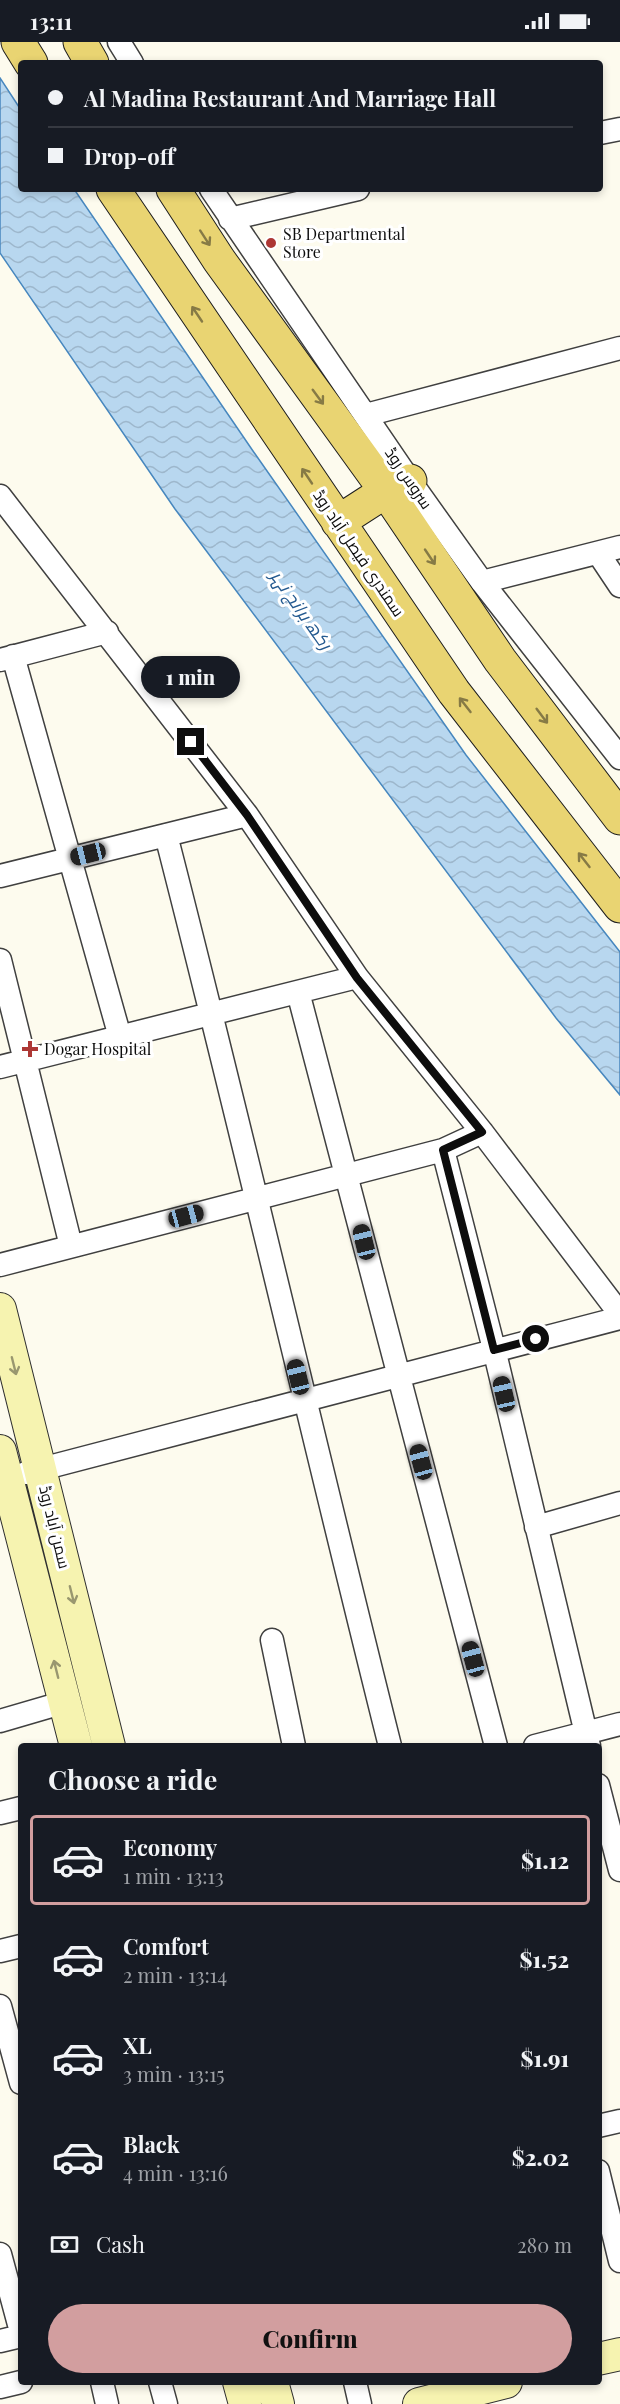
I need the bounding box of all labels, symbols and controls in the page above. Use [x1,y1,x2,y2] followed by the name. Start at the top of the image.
[30,6,72,36] text: 13:11
[84,83,496,113] text: Al Madina Restaurant And Marriage Hall
[84,141,175,171] text: Drop-off
[283,223,406,262] place label: SB Departmental Store
[199,229,211,246] one-way arrow
[264,236,278,250] marker: SB Departmental Store
[191,307,203,323] one-way arrow
[312,389,324,405] one-way arrow
[380,443,438,513] street label: سروس روڈ
[301,468,313,484] one-way arrow
[308,485,410,621] street label: سمندری فیصل آباد روڈ
[424,548,436,564] one-way arrow
[264,563,339,655] water label: رکھ برانچ نہر
[142,655,240,697] callout: 1 min
[166,663,215,690] text: 1 min
[458,698,471,714] one-way arrow
[536,708,549,724] one-way arrow
[177,728,204,755] route end
[68,841,108,867] car
[578,852,591,868] one-way arrow
[44,1038,152,1059] place label: Dogar Hospital
[21,1040,39,1058] marker: Dogar Hospital
[166,1203,206,1229] car
[351,1222,377,1262] car
[522,1325,549,1352] route start
[9,1356,21,1375] one-way arrow
[285,1357,311,1397] car
[491,1374,517,1414] car
[408,1442,434,1482] car
[34,1483,76,1571] street label: سمن آباد روڈ
[67,1586,79,1605] one-way arrow
[460,1639,486,1679] car
[50,1660,62,1679] one-way arrow
[48,1761,217,1797] text: Choose a ride
[123,1832,217,1862] text: Economy
[51,1833,105,1887] icon: car
[521,1845,569,1875] text: $1.12
[123,1862,224,1889] text: 1 min · 13:13
[123,1931,209,1961] text: Comfort
[51,1932,105,1986] icon: car
[520,1944,569,1974] text: $1.52
[123,1961,227,1988] text: 2 min · 13:14
[123,2030,152,2060] text: XL
[51,2031,105,2085] icon: car
[521,2043,569,2073] text: $1.91
[123,2060,225,2087] text: 3 min · 13:15
[123,2129,180,2159] text: Black
[51,2130,105,2184] icon: car
[512,2142,569,2172] text: $2.02
[123,2159,228,2186] text: 4 min · 13:16
[48,2228,81,2261] icon: cash
[96,2229,145,2259] text: Cash
[517,2231,572,2258] text: 280 m
[48,2304,572,2373] button: Confirm

